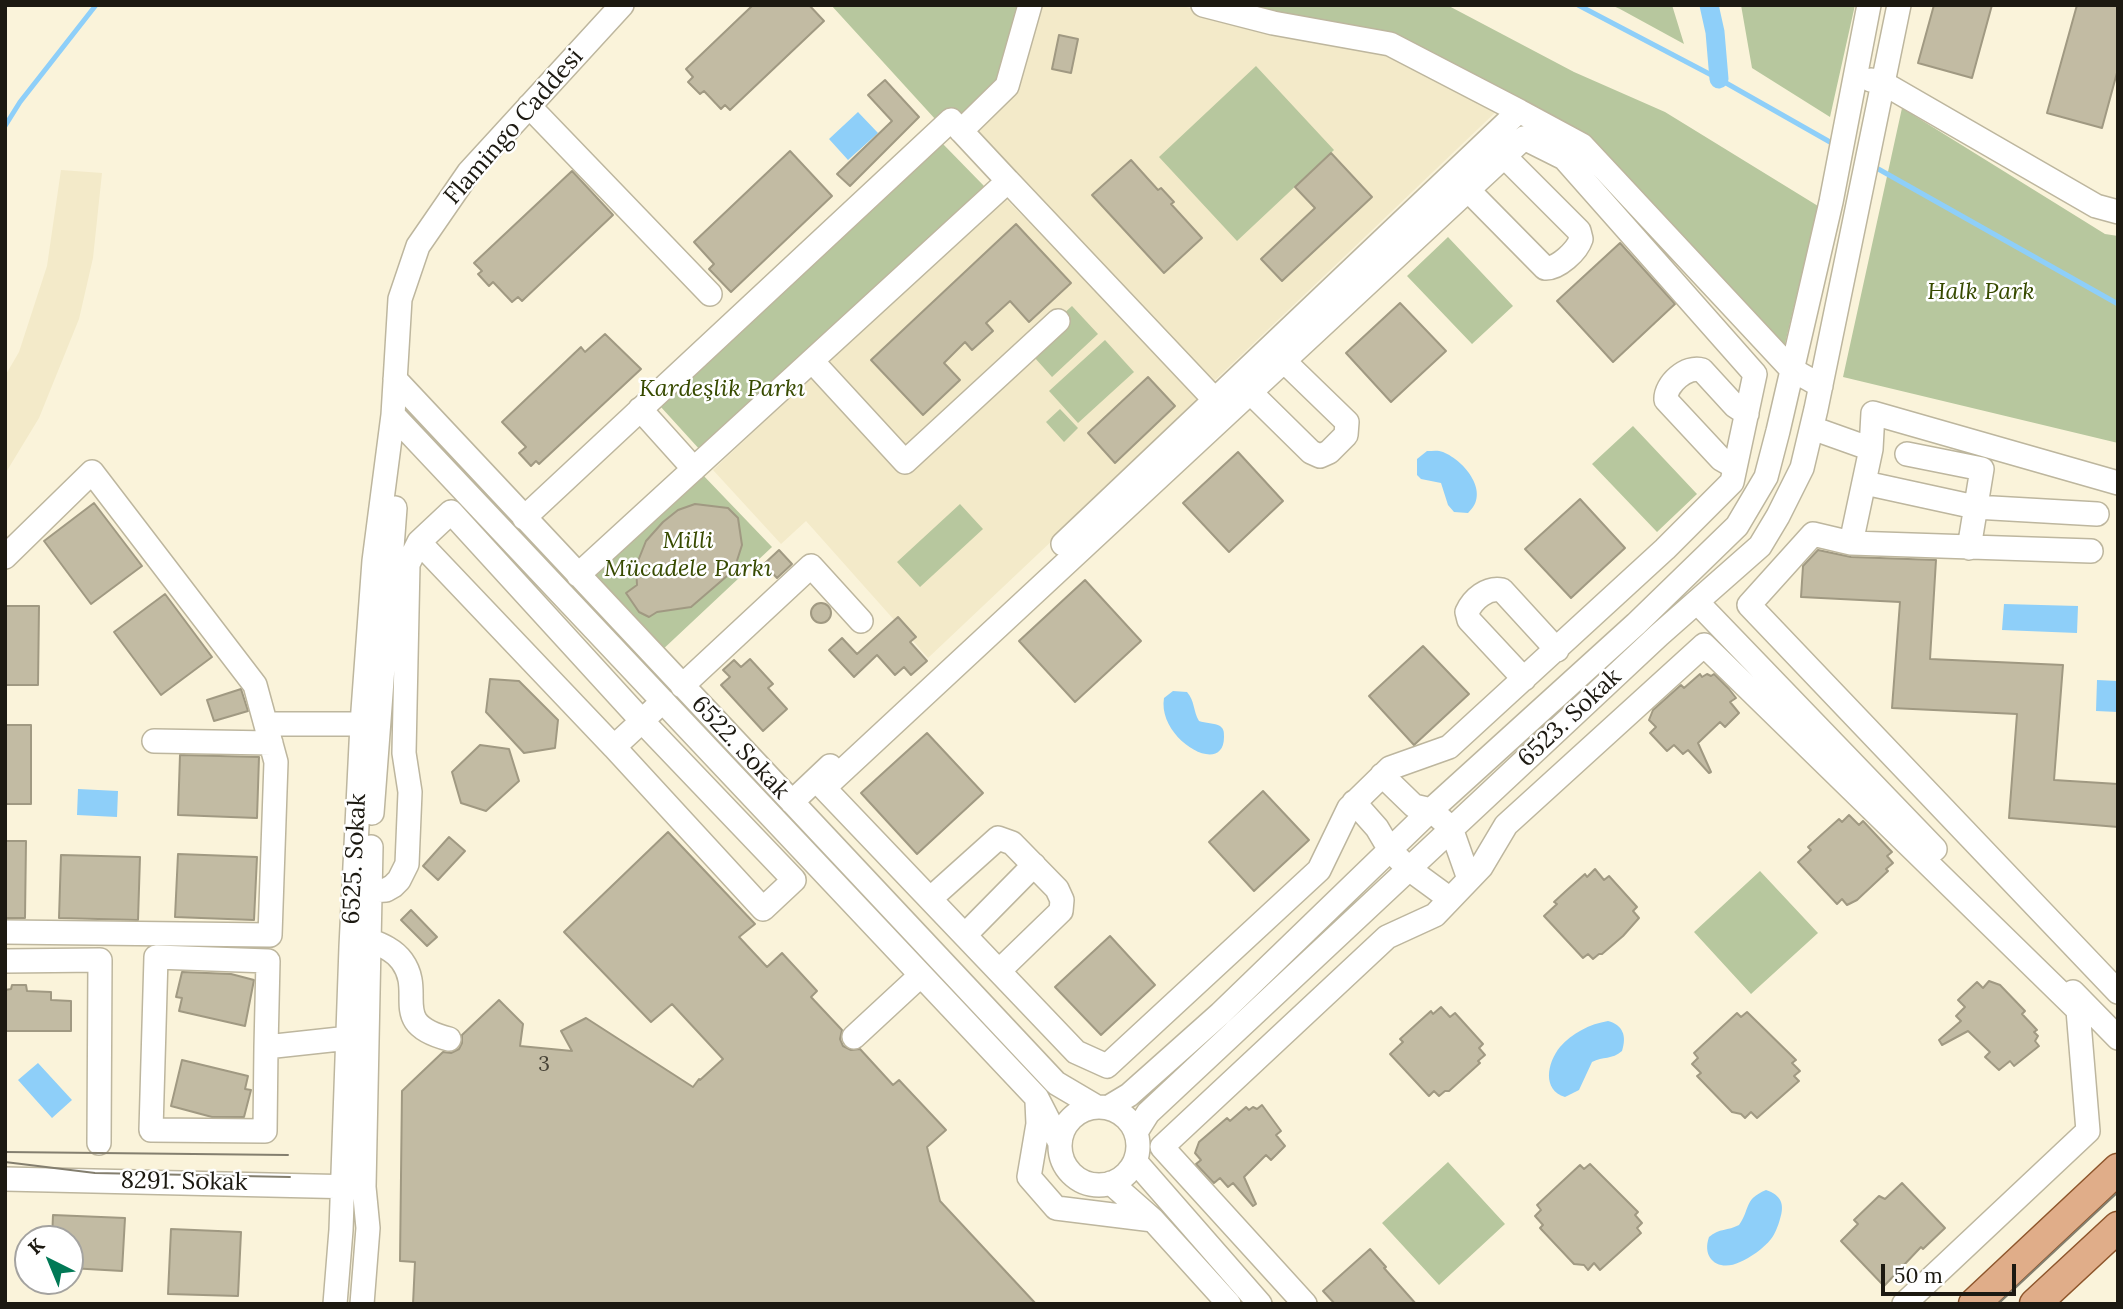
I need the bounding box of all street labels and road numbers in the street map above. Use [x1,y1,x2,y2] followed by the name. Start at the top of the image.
[438,43,590,211] street label: Flamingo Caddesi
[1512,663,1628,773] street label: 6523. Sokak
[685,690,795,806] street label: 6522. Sokak
[337,793,373,925] street label: 6525. Sokak
[120,1166,248,1198] street label: 8291. Sokak

